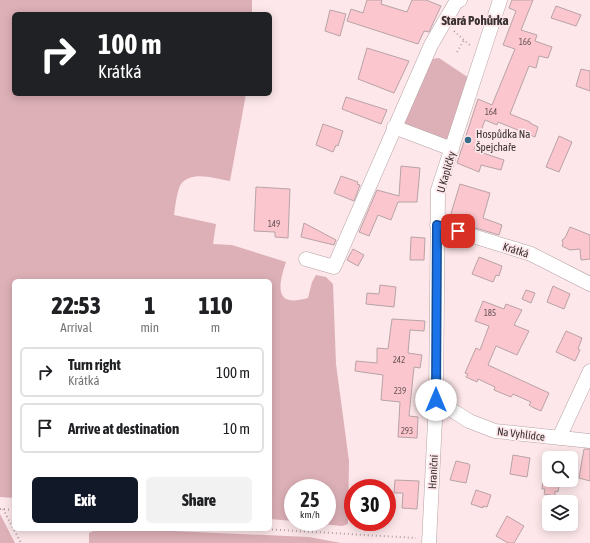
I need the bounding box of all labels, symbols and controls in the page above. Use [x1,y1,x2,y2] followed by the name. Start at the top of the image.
[441,13,509,28] district label: Stará Pohůrka
[32,28,84,80] icon: right
[98,28,161,60] text: 100 m
[519,37,531,47] house number: 166
[98,61,142,82] text: Krátká
[485,107,497,117] house number: 164
[476,128,530,153] place label: Hospůdka Na Špejchaře
[463,135,473,145] marker: Hospůdka Na Špejchaře
[434,150,458,194] street label: U Kapličky
[441,214,475,248] pin
[268,219,280,229] house number: 149
[447,220,469,242] icon: arrive
[501,240,531,260] street label: Krátká
[52,292,101,319] text: 22:53
[144,292,155,319] text: 1
[199,292,232,319] text: 110
[484,308,496,318] house number: 185
[60,320,92,335] text: Arrival
[140,320,159,335] text: min
[211,320,220,335] text: m
[393,355,405,365] house number: 242
[68,356,121,373] text: Turn right
[34,361,56,383] icon: right
[216,364,250,381] text: 100 m
[68,373,100,388] text: Krátká
[415,379,457,421] position arrow
[394,386,406,396] house number: 239
[34,417,56,439] icon: arrive
[68,420,179,437] text: Arrive at destination
[223,420,250,437] text: 10 m
[496,425,546,443] street label: Na Vyhlídce
[401,426,413,436] house number: 293
[542,451,578,531] map controls
[542,451,578,487] button: search
[426,454,440,489] street label: Hraniční
[32,477,138,523] button: Exit
[146,477,252,523] button: Share
[344,479,396,531] speed limit sign: 30
[301,488,319,511] text: 25
[542,495,578,531] button: layers
[300,509,320,520] text: km/h

